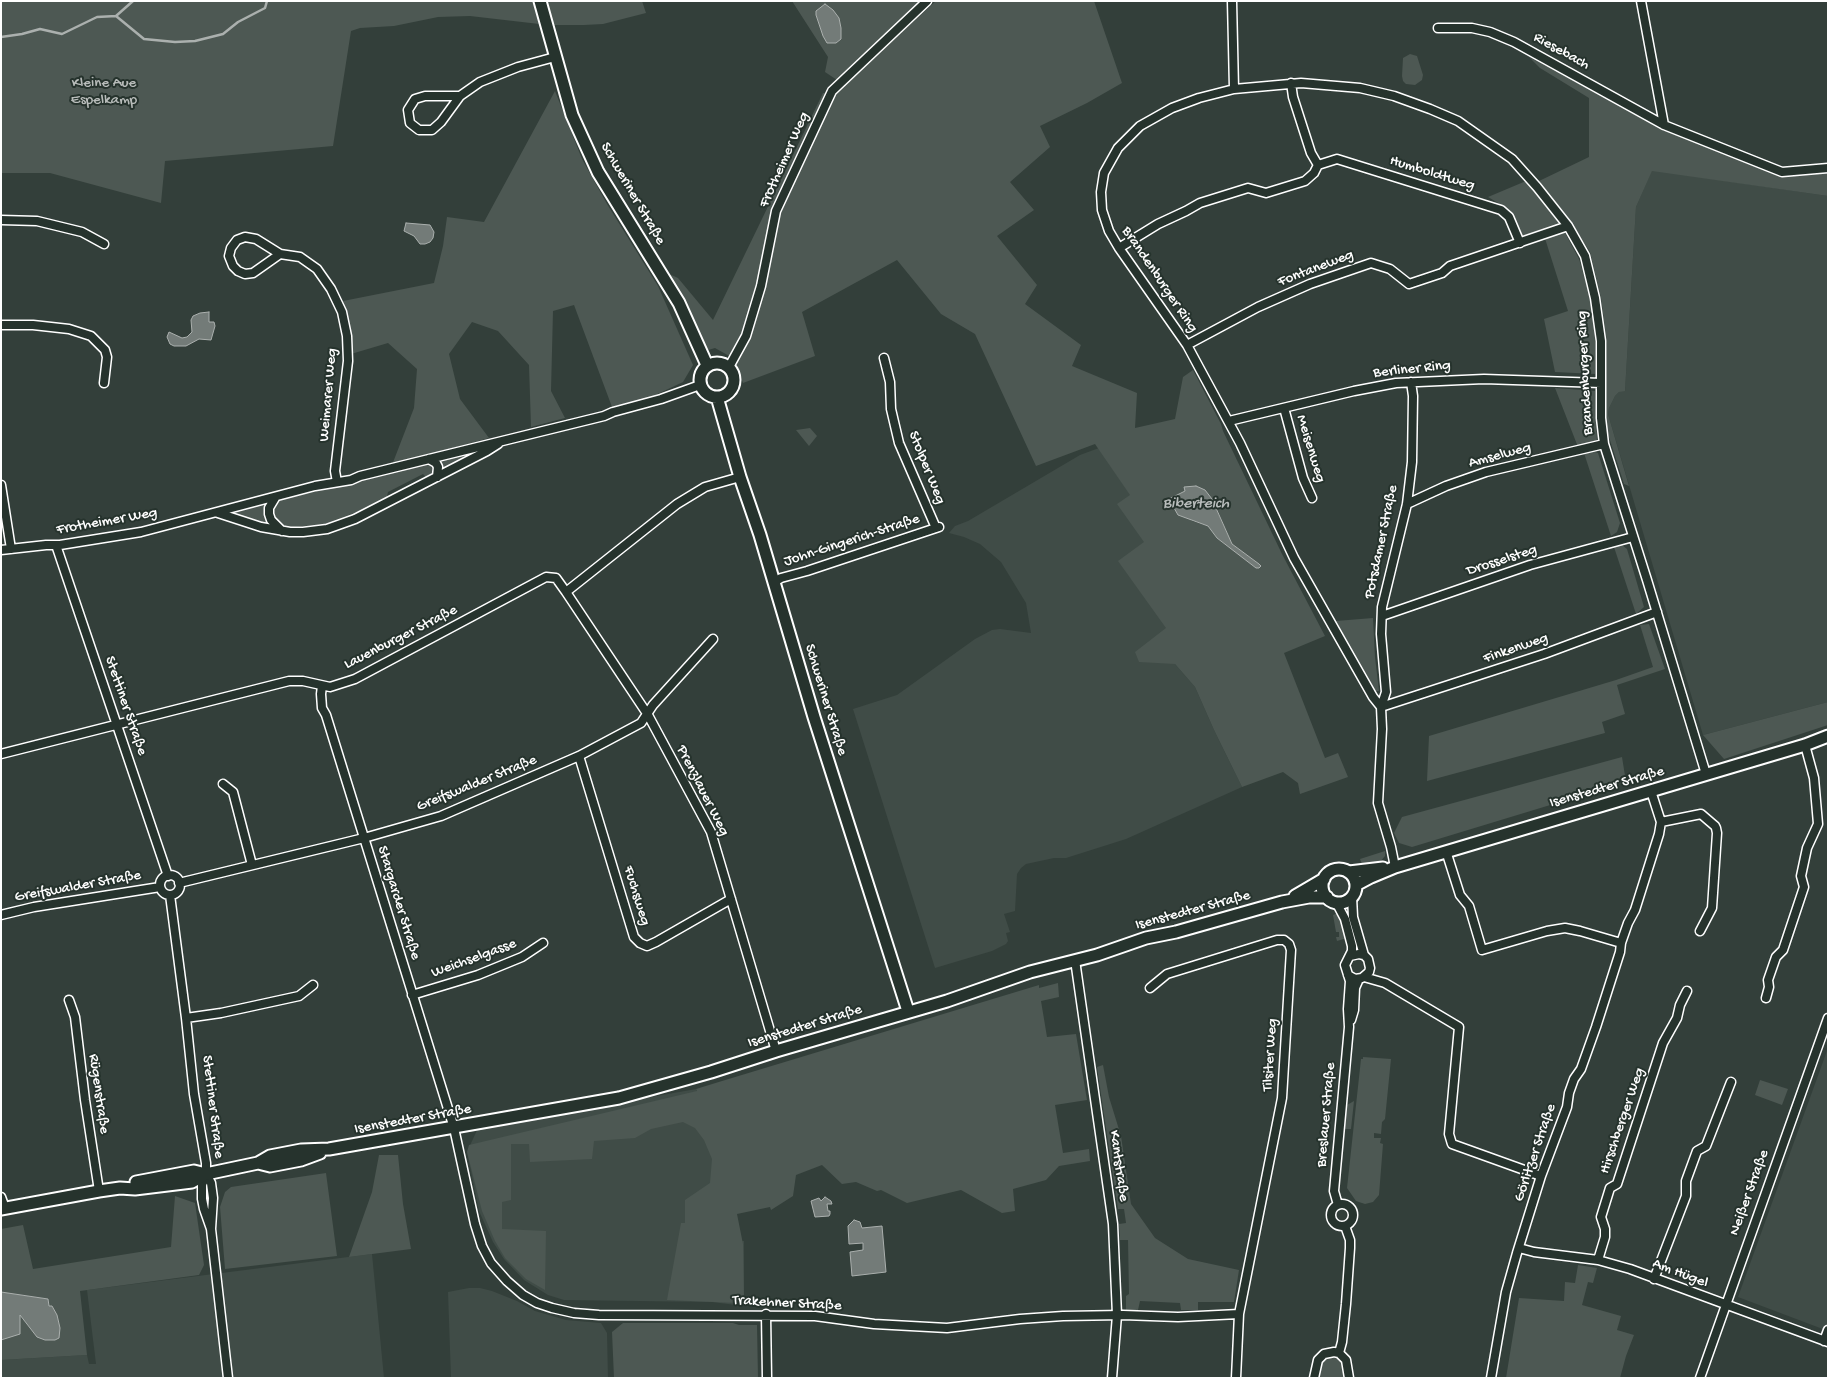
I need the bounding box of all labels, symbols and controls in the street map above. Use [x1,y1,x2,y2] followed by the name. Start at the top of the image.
[1530,29,1592,75] street label: Riesebach
[71,75,137,110] park label: Kleine Aue Espelkamp
[756,110,814,210] street label: Frotheimer Weg
[595,140,669,248] street label: Schweriner Straße
[1387,153,1477,195] street label: Humboldtweg
[1117,223,1201,337] street label: Brandenburger Ring
[1276,246,1356,292] street label: Fontaneweg
[1574,310,1598,436] street label: Brandenburger Ring
[316,348,342,442] street label: Weimarer Weg
[1372,357,1452,383] street label: Berliner Ring
[1291,413,1329,485] street label: Meisenweg
[903,429,949,507] street label: Stolper Weg
[1467,439,1533,473] street label: Amselweg
[1361,484,1403,600] street label: Potsdamer Straße
[1163,495,1229,515] water label: Biberteich
[55,504,159,540] street label: Frotheimer Weg
[782,511,922,571] street label: John-Gingerich-Straße
[1465,541,1539,581] street label: Drosselsteg
[341,602,461,674] street label: Lauenburger Straße
[1481,630,1551,668] street label: Finkenweg
[800,642,850,758] street label: Schweriner Straße
[100,654,150,758] street label: Stettiner Straße
[671,743,733,839] street label: Prenzlauer Weg
[414,752,540,816] street label: Greifswalder Straße
[1548,763,1666,813] street label: Isenstedter Straße
[372,844,424,962] street label: Stargarder Straße
[618,864,654,928] street label: Fuchsweg
[13,867,143,907] street label: Greifswalder Straße
[1133,887,1253,935] street label: Isenstedter Straße
[429,935,519,983] street label: Weichselgasse
[746,1001,864,1053] street label: Isenstedter Straße
[1259,1018,1283,1092] street label: Tilsiter Weg
[83,1053,113,1135] street label: Rügenstraße
[197,1054,227,1160] street label: Stettiner Straße
[1313,1062,1341,1168] street label: Breslauer Straße
[1596,1066,1650,1176] street label: Hirschberger Weg
[353,1101,473,1139] street label: Isenstedter Straße
[1511,1102,1561,1204] street label: Görlitzer Straße
[1104,1129,1132,1203] street label: Kantstraße
[1726,1148,1774,1238] street label: Neißer Straße
[1650,1255,1710,1293] street label: Am Hügel
[732,1292,842,1316] street label: Trakehner Straße

